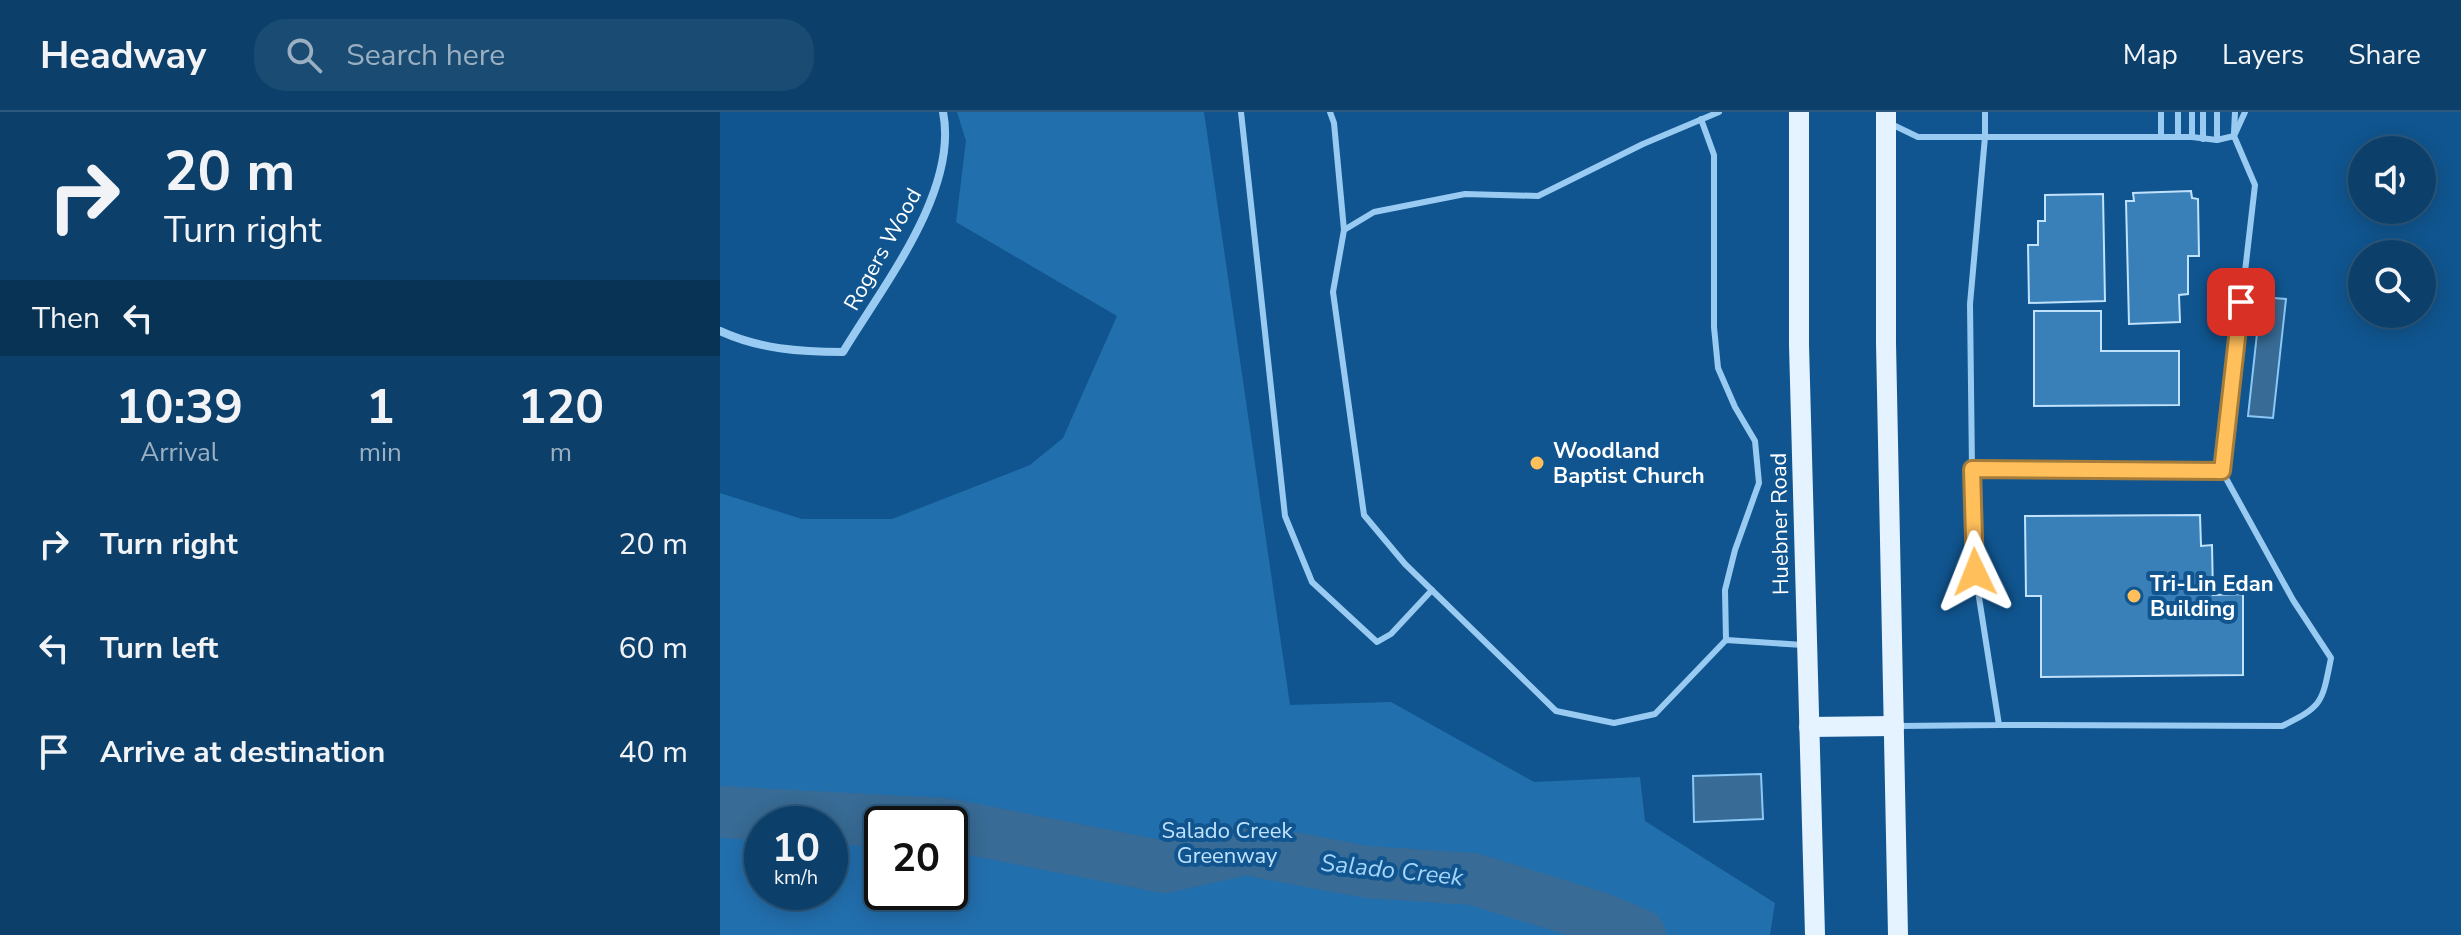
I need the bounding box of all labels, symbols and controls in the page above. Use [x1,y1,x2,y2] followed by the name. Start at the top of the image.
[254,19,814,91] search box
[40,30,206,81] text: Headway
[282,33,326,77] icon: search
[346,35,505,76] text: Search here
[2123,36,2178,74] text: Map
[2222,36,2304,74] text: Layers
[2348,36,2421,74] text: Share
[164,133,295,210] text: 20 m
[2348,136,2436,328] map controls
[2348,136,2436,224] button: sound
[32,144,136,248] icon: right
[837,183,929,316] street label: Rogers Wood
[164,206,321,255] text: Turn right
[2348,240,2436,328] button: search
[2207,268,2275,336] pin
[2219,280,2263,324] icon: arrive
[116,296,160,340] icon: left
[32,298,100,339] text: Then
[116,374,243,440] text: 10:39
[366,374,395,440] text: 1
[518,374,604,440] text: 120
[140,435,219,470] text: Arrival
[359,435,402,470] text: min
[550,435,572,470] text: m
[1553,436,1705,491] place label: Woodland Baptist Church
[1764,452,1796,595] street label: Huebner Road
[1528,454,1546,472] marker: Woodland Baptist Church
[32,522,76,566] icon: right
[100,524,238,565] text: Turn right
[619,524,688,565] text: 20 m
[1933,530,2017,614] position arrow
[2150,569,2274,624] place label: Tri-Lin Edan Building
[2125,587,2143,605] marker: Tri-Lin Edan Building
[32,626,76,670] icon: left
[100,628,218,669] text: Turn left
[619,628,688,669] text: 60 m
[32,730,76,774] icon: arrive
[100,732,385,773] text: Arrive at destination
[619,732,688,773] text: 40 m
[864,806,968,910] speed limit sign: 20
[1161,816,1294,871] park label: Salado Creek Greenway
[772,821,820,875] text: 10
[1319,847,1466,893] water label: Salado Creek
[774,864,818,891] text: km/h

